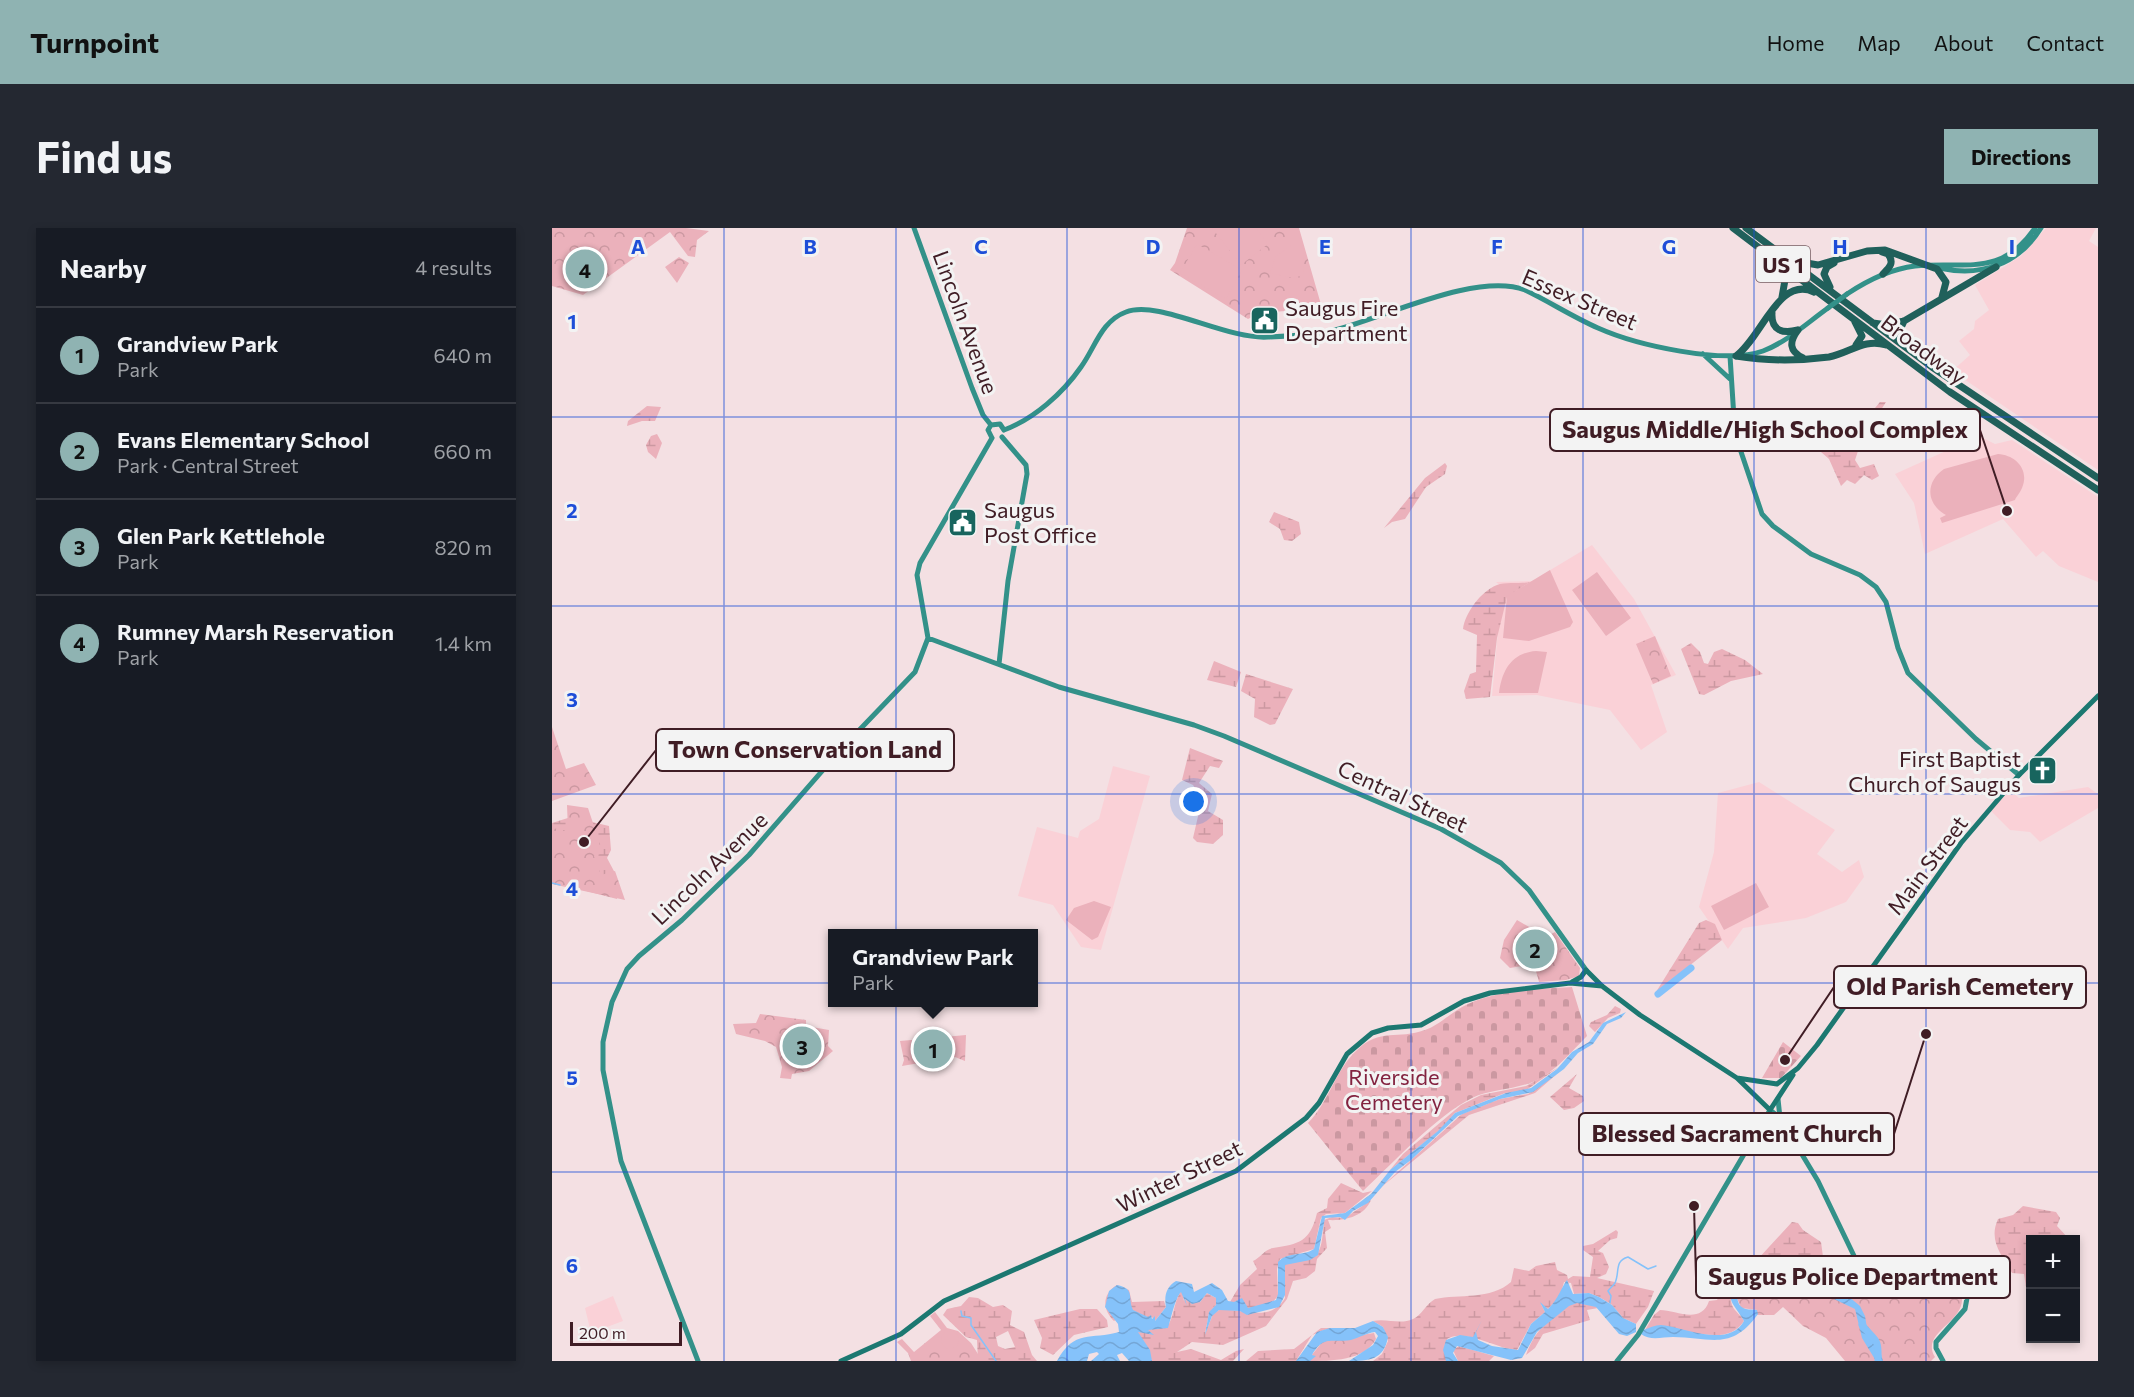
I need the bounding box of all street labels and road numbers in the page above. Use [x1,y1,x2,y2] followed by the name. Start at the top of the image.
[1756,246,1810,282] road number: US 1
[928,247,1004,397] street label: Lincoln Avenue
[1518,263,1642,335] street label: Essex Street
[1876,308,1972,390] street label: Broadway
[1334,754,1472,838] street label: Central Street
[645,806,773,930] street label: Lincoln Avenue
[1881,810,1973,920] street label: Main Street
[1112,1134,1246,1218] street label: Winter Street

